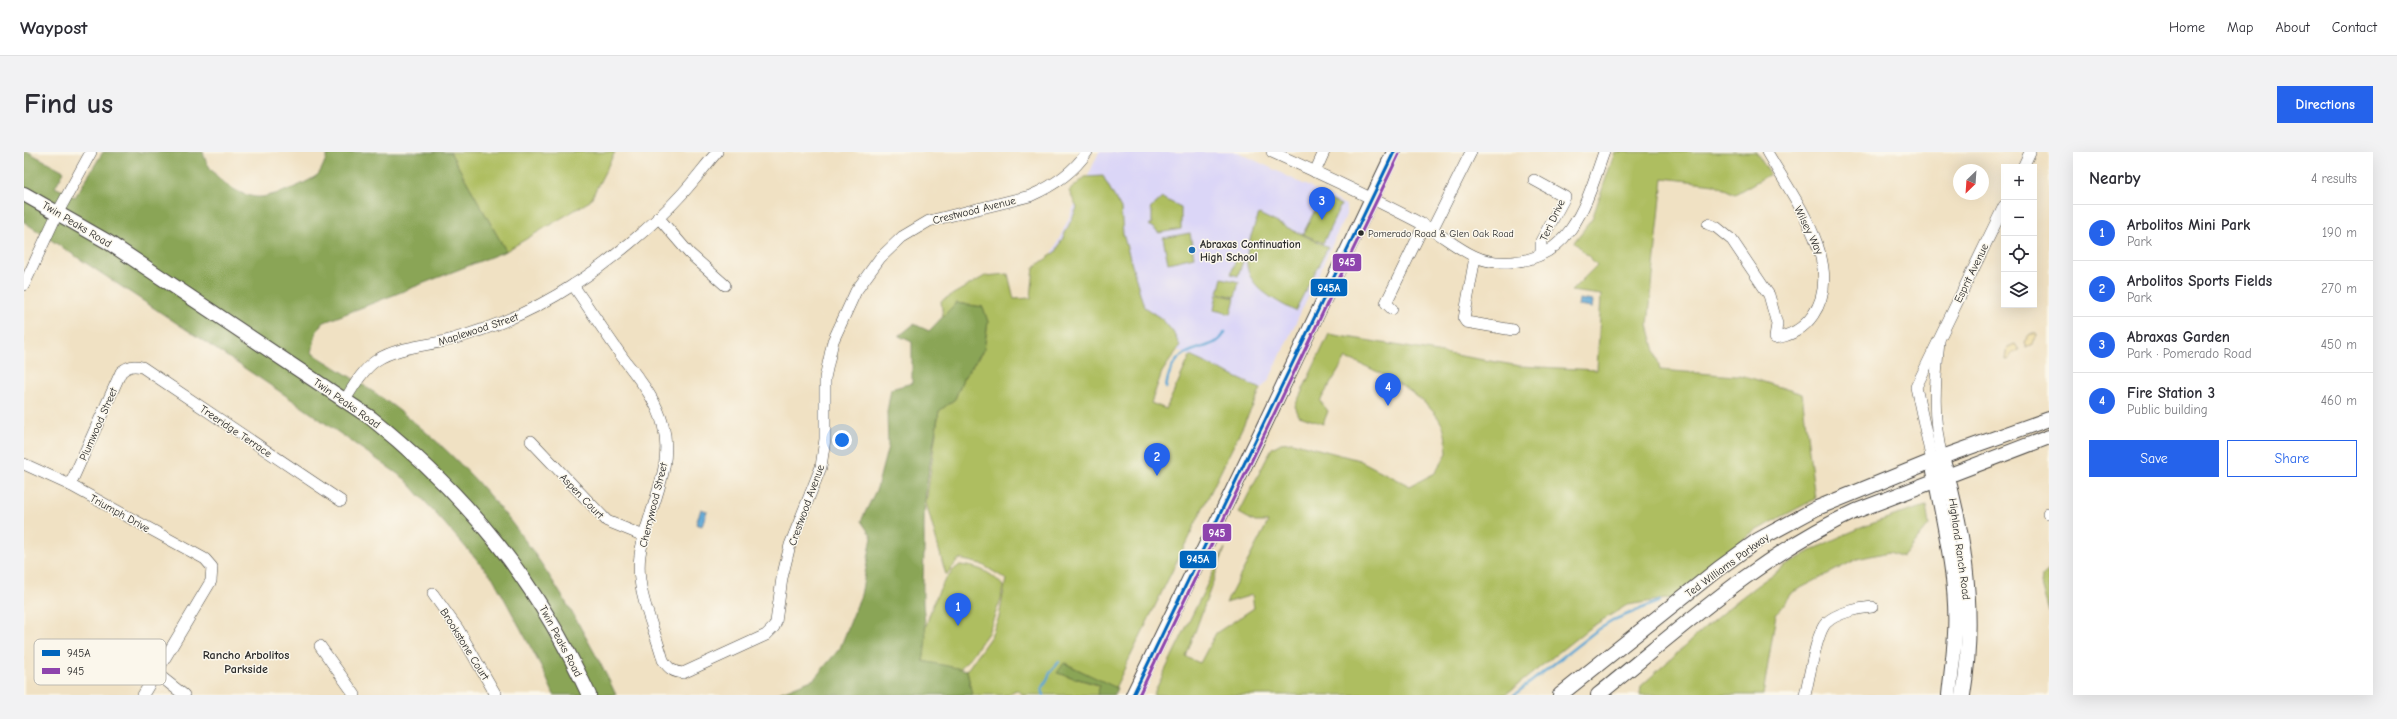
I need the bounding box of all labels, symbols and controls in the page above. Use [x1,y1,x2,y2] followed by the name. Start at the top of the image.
[20,17,88,39] text: Waypost
[2169,19,2205,36] text: Home
[2227,19,2253,36] text: Map
[2275,19,2310,36] text: About
[2332,19,2377,36] text: Contact
[2277,86,2373,123] button: Directions
[24,88,113,120] text: Find us
[1953,164,1989,200] north arrow
[2001,164,2037,308] map controls
[2001,164,2037,200] button: +
[2089,169,2140,188] text: Nearby
[2311,171,2357,186] text: 4 results
[1309,187,1335,220] pin: 3
[931,194,1017,227] street label: Crestwood Avenue
[1537,197,1568,243] street label: Teri Drive
[40,199,114,250] street label: Twin Peaks Road
[2001,200,2037,236] button: −
[1791,204,1826,257] street label: Wilsey Way
[2127,216,2250,234] text: Arbolitos Mini Park
[2099,225,2105,240] text: 1
[2322,225,2357,240] text: 190 m
[1356,228,1366,238] marker: Pomerado Road & Glen Oak Road
[1368,228,1514,240] place label: Pomerado Road & Glen Oak Road
[2127,234,2152,249] text: Park
[2001,236,2037,272] button: locate
[1200,238,1301,264] place label: Abraxas Continuation High School
[1952,241,1992,305] street label: Esprit Avenue
[1187,245,1197,255] marker: Abraxas Continuation High School
[1332,253,1362,272] line badge: 945
[1339,256,1356,269] text: 945
[2001,272,2037,308] button: layers
[2127,272,2272,290] text: Arbolitos Sports Fields
[1310,278,1348,297] line badge: 945A
[2099,281,2105,296] text: 2
[2321,281,2357,296] text: 270 m
[1318,282,1340,295] text: 945A
[2127,290,2152,305] text: Park
[436,310,521,349] street label: Maplewood Street
[2127,328,2230,346] text: Abraxas Garden
[2099,337,2105,352] text: 3
[2321,337,2357,352] text: 450 m
[2127,346,2252,361] text: Park · Pomerado Road
[1375,373,1401,406] pin: 4
[311,375,383,431] street label: Twin Peaks Road
[2127,384,2215,402] text: Fire Station 3
[77,385,121,463] street label: Plumwood Street
[2099,393,2105,408] text: 4
[2321,393,2357,408] text: 460 m
[2127,402,2208,417] text: Public building
[197,403,275,461] street label: Treeridge Terrace
[832,430,852,450] your location
[2089,440,2219,477] button: Save
[2227,440,2357,477] button: Share
[1144,443,1170,476] pin: 2
[637,461,671,549] street label: Cherrywood Street
[786,462,827,547] street label: Crestwood Avenue
[557,471,607,522] street label: Aspen Court
[88,492,152,535] street label: Triumph Drive
[1946,497,1973,601] street label: Highland Ranch Road
[1202,523,1232,542] line badge: 945
[1209,527,1226,540] text: 945
[1683,531,1772,600] street label: Ted Williams Parkway
[1179,550,1217,569] line badge: 945A
[1187,553,1209,566] text: 945A
[945,593,971,626] pin: 1
[536,603,585,679] street label: Twin Peaks Road
[437,606,492,683] street label: Brookstone Court
[34,639,166,685] legend
[67,647,91,660] text: 945A
[203,648,289,676] district label: Rancho Arbolitos Parkside
[67,665,84,678] text: 945

